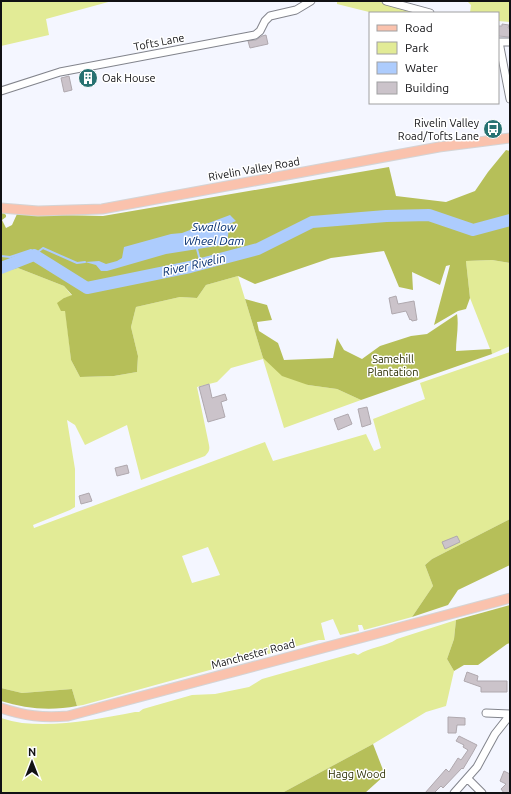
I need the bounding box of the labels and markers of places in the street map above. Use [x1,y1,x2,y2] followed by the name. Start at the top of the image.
[77,67,99,89] building icon: Oak House
[102,72,156,84] place label: Oak House
[398,117,480,142] place label: Rivelin Valley Road/Tofts Lane
[482,118,504,140] bus stop icon: Rivelin Valley Road/Tofts Lane

